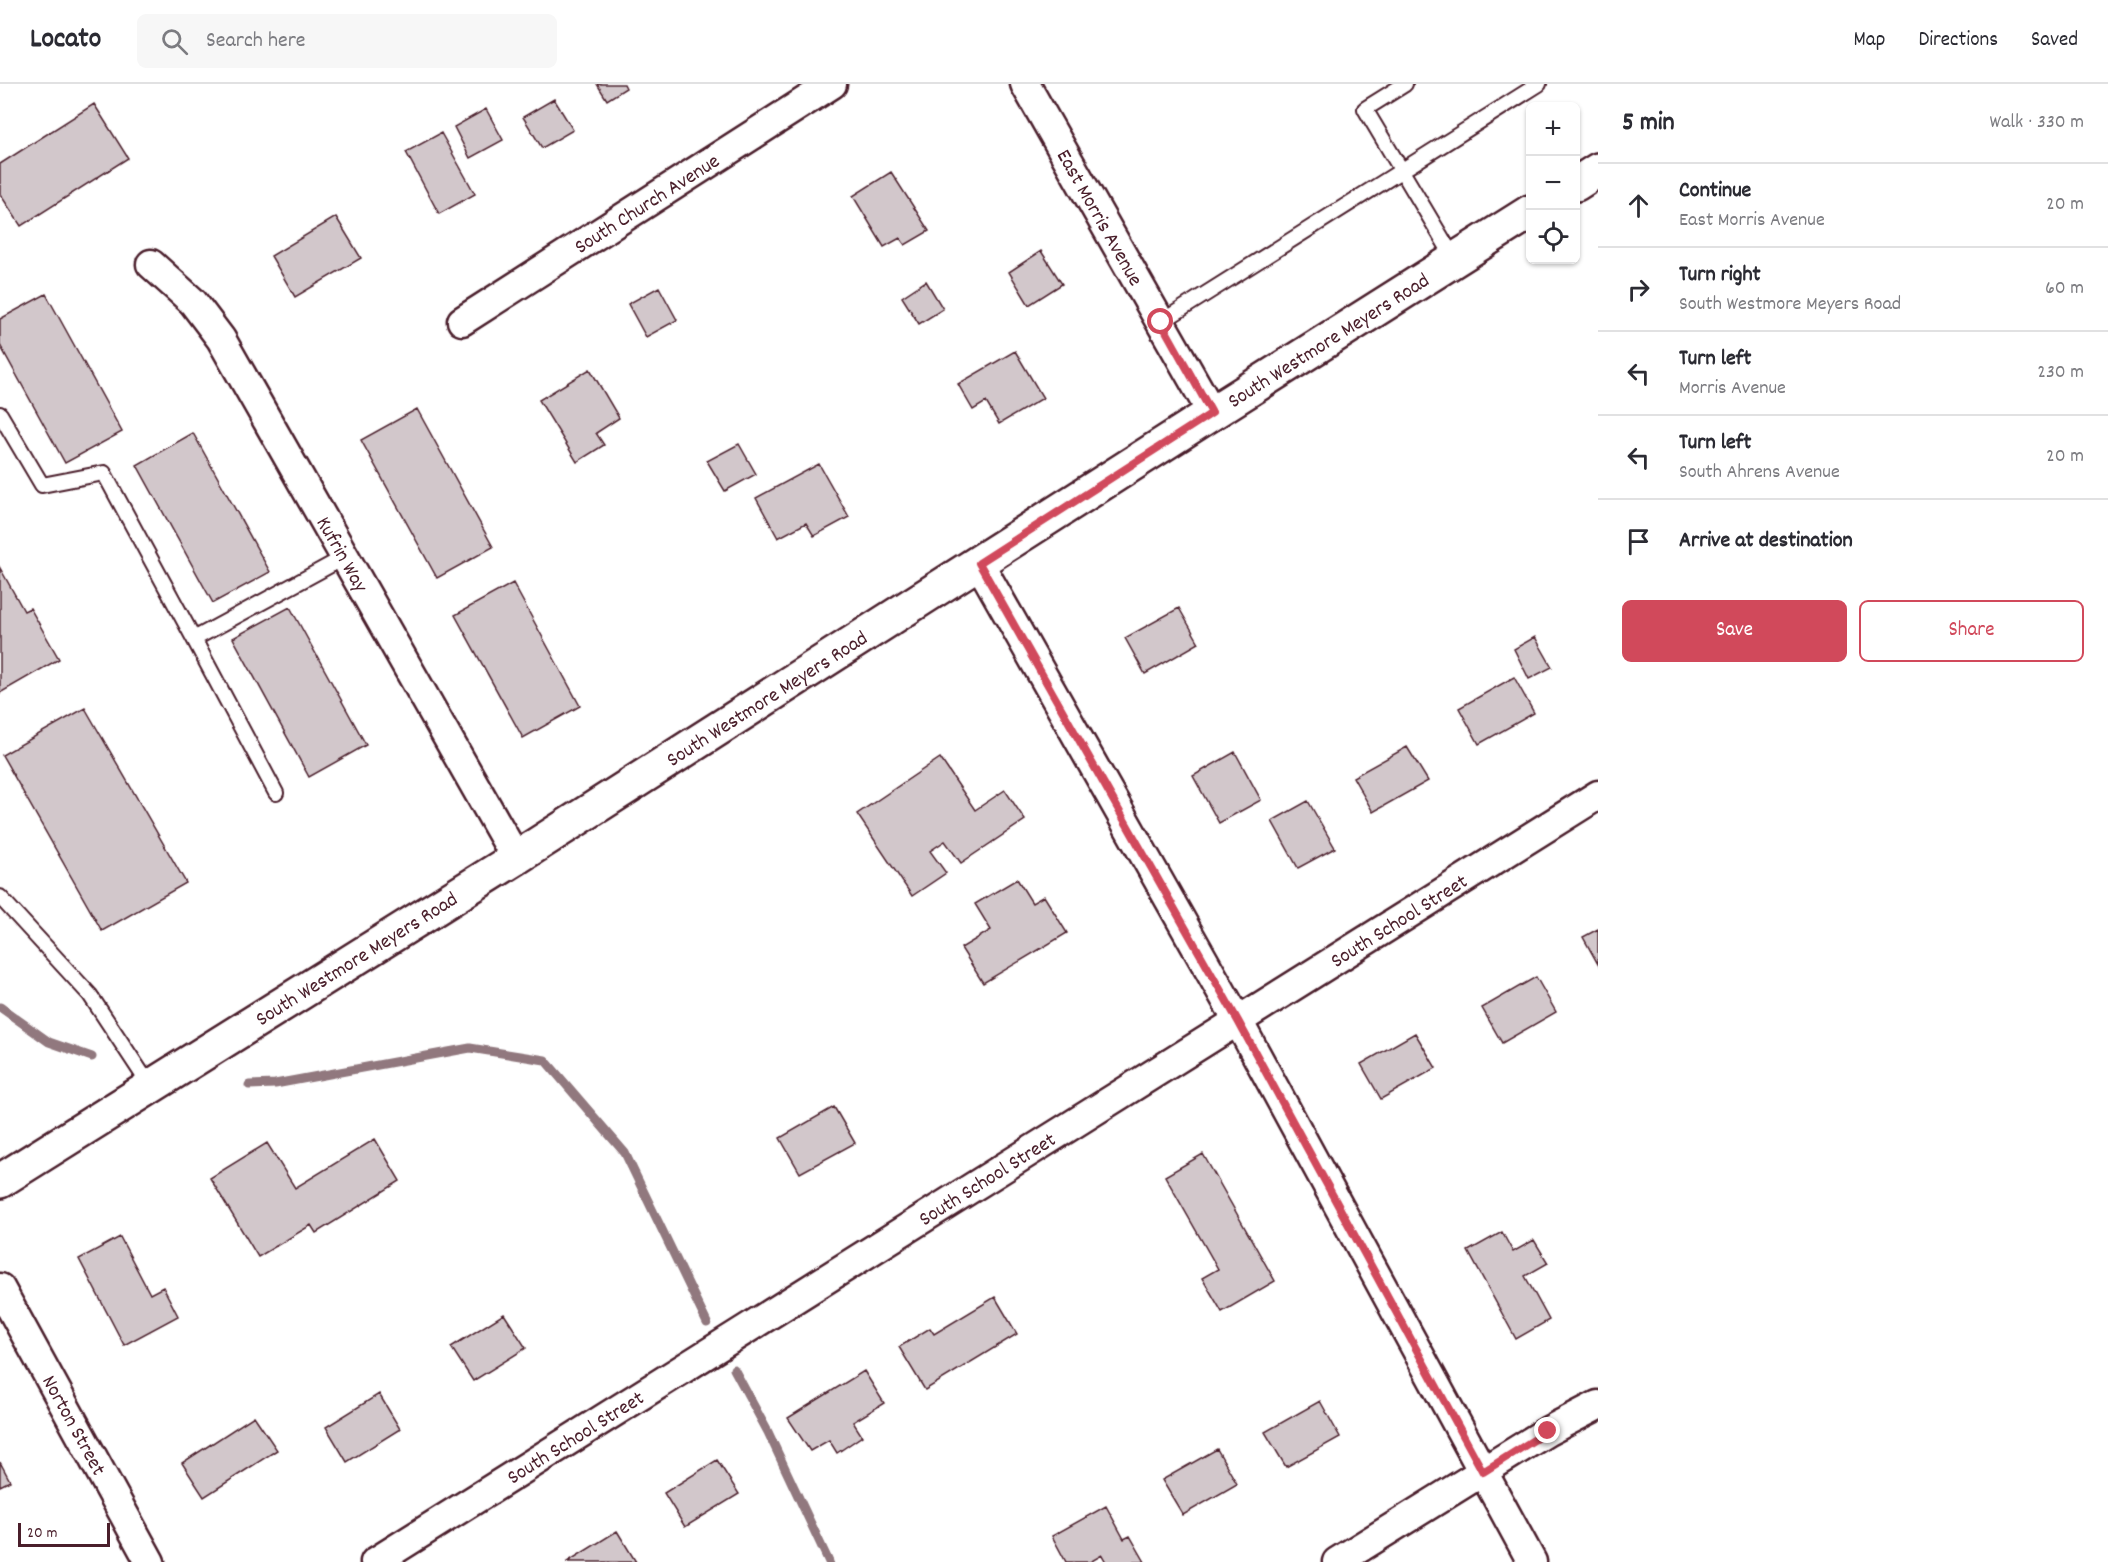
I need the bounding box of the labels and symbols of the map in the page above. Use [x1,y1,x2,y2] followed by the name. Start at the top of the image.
[1047,145,1149,292] street label: East Morris Avenue
[570,148,726,263] street label: South Church Avenue
[1223,267,1436,417] street label: South Westmore Meyers Road
[1147,308,1173,334] route start
[307,512,374,599] street label: Kufrin Way
[662,625,875,776] street label: South Westmore Meyers Road
[1326,868,1475,977] street label: South School Street
[251,886,465,1035] street label: South Westmore Meyers Road
[914,1126,1063,1235] street label: South School Street
[33,1371,112,1482] street label: Norton Street
[502,1385,651,1494] street label: South School Street
[1534,1417,1560,1443] route end
[18,1520,110,1548] scale bar

